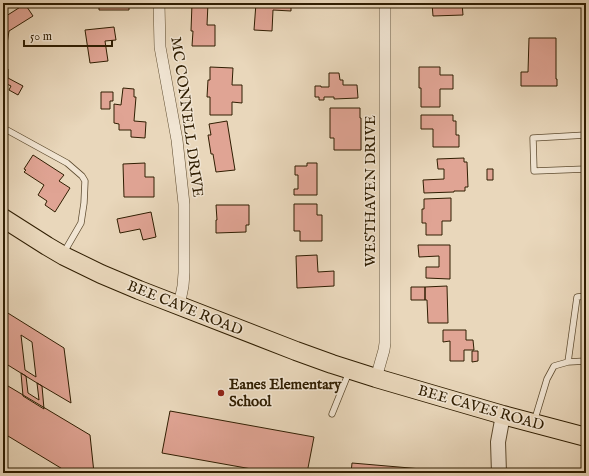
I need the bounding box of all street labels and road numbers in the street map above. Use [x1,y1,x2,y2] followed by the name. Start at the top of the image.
[166,36,208,198] street label: MC CONNELL DRIVE
[361,115,380,267] street label: WESTHAVEN DRIVE
[124,276,246,340] street label: BEE CAVE ROAD
[416,381,546,435] street label: BEE CAVES ROAD

